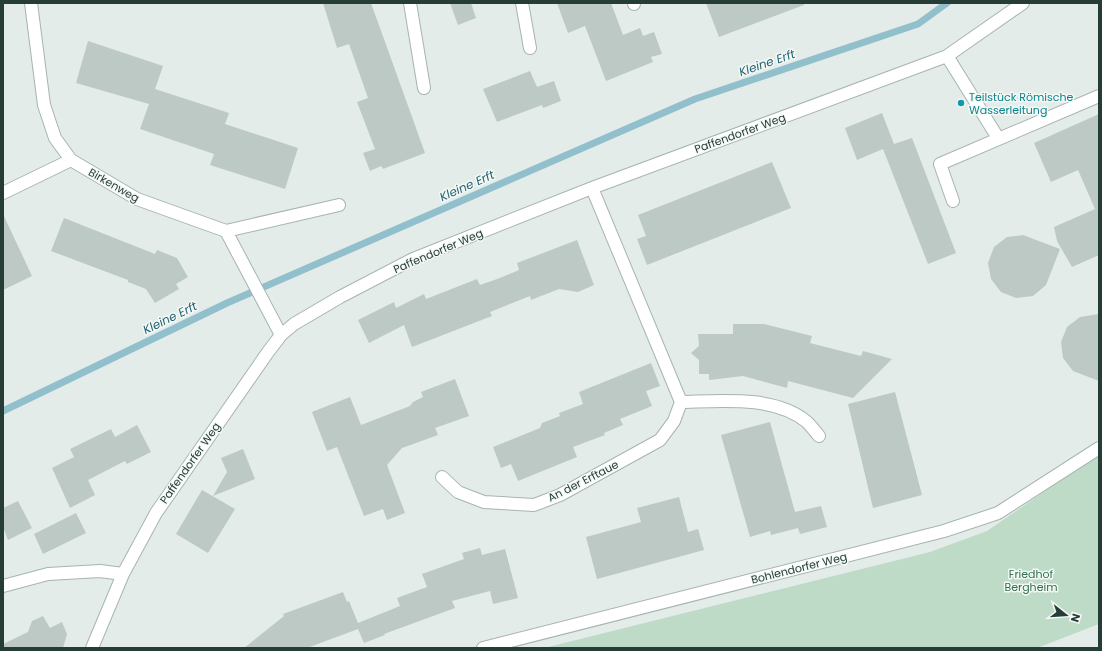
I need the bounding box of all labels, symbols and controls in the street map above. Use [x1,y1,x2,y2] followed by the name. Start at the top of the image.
[737,45,798,80] water label: Kleine Erft
[969,89,1073,118] place label: Teilstück Römische Wasserleitung
[956,98,966,108] marker: Teilstück Römische Wasserleitung
[692,109,788,157] street label: Paffendorfer Weg
[86,164,142,206] street label: Birkenweg
[437,166,497,205] water label: Kleine Erft
[391,225,485,277] street label: Paffendorfer Weg
[140,297,200,338] water label: Kleine Erft
[156,419,224,507] street label: Paffendorfer Weg
[545,456,621,506] street label: An der Erftaue
[749,548,849,588] street label: Bohlendorfer Weg
[1005,566,1058,595] park label: Friedhof Bergheim
[1046,595,1086,635] north arrow
[1067,612,1084,624] text: N

